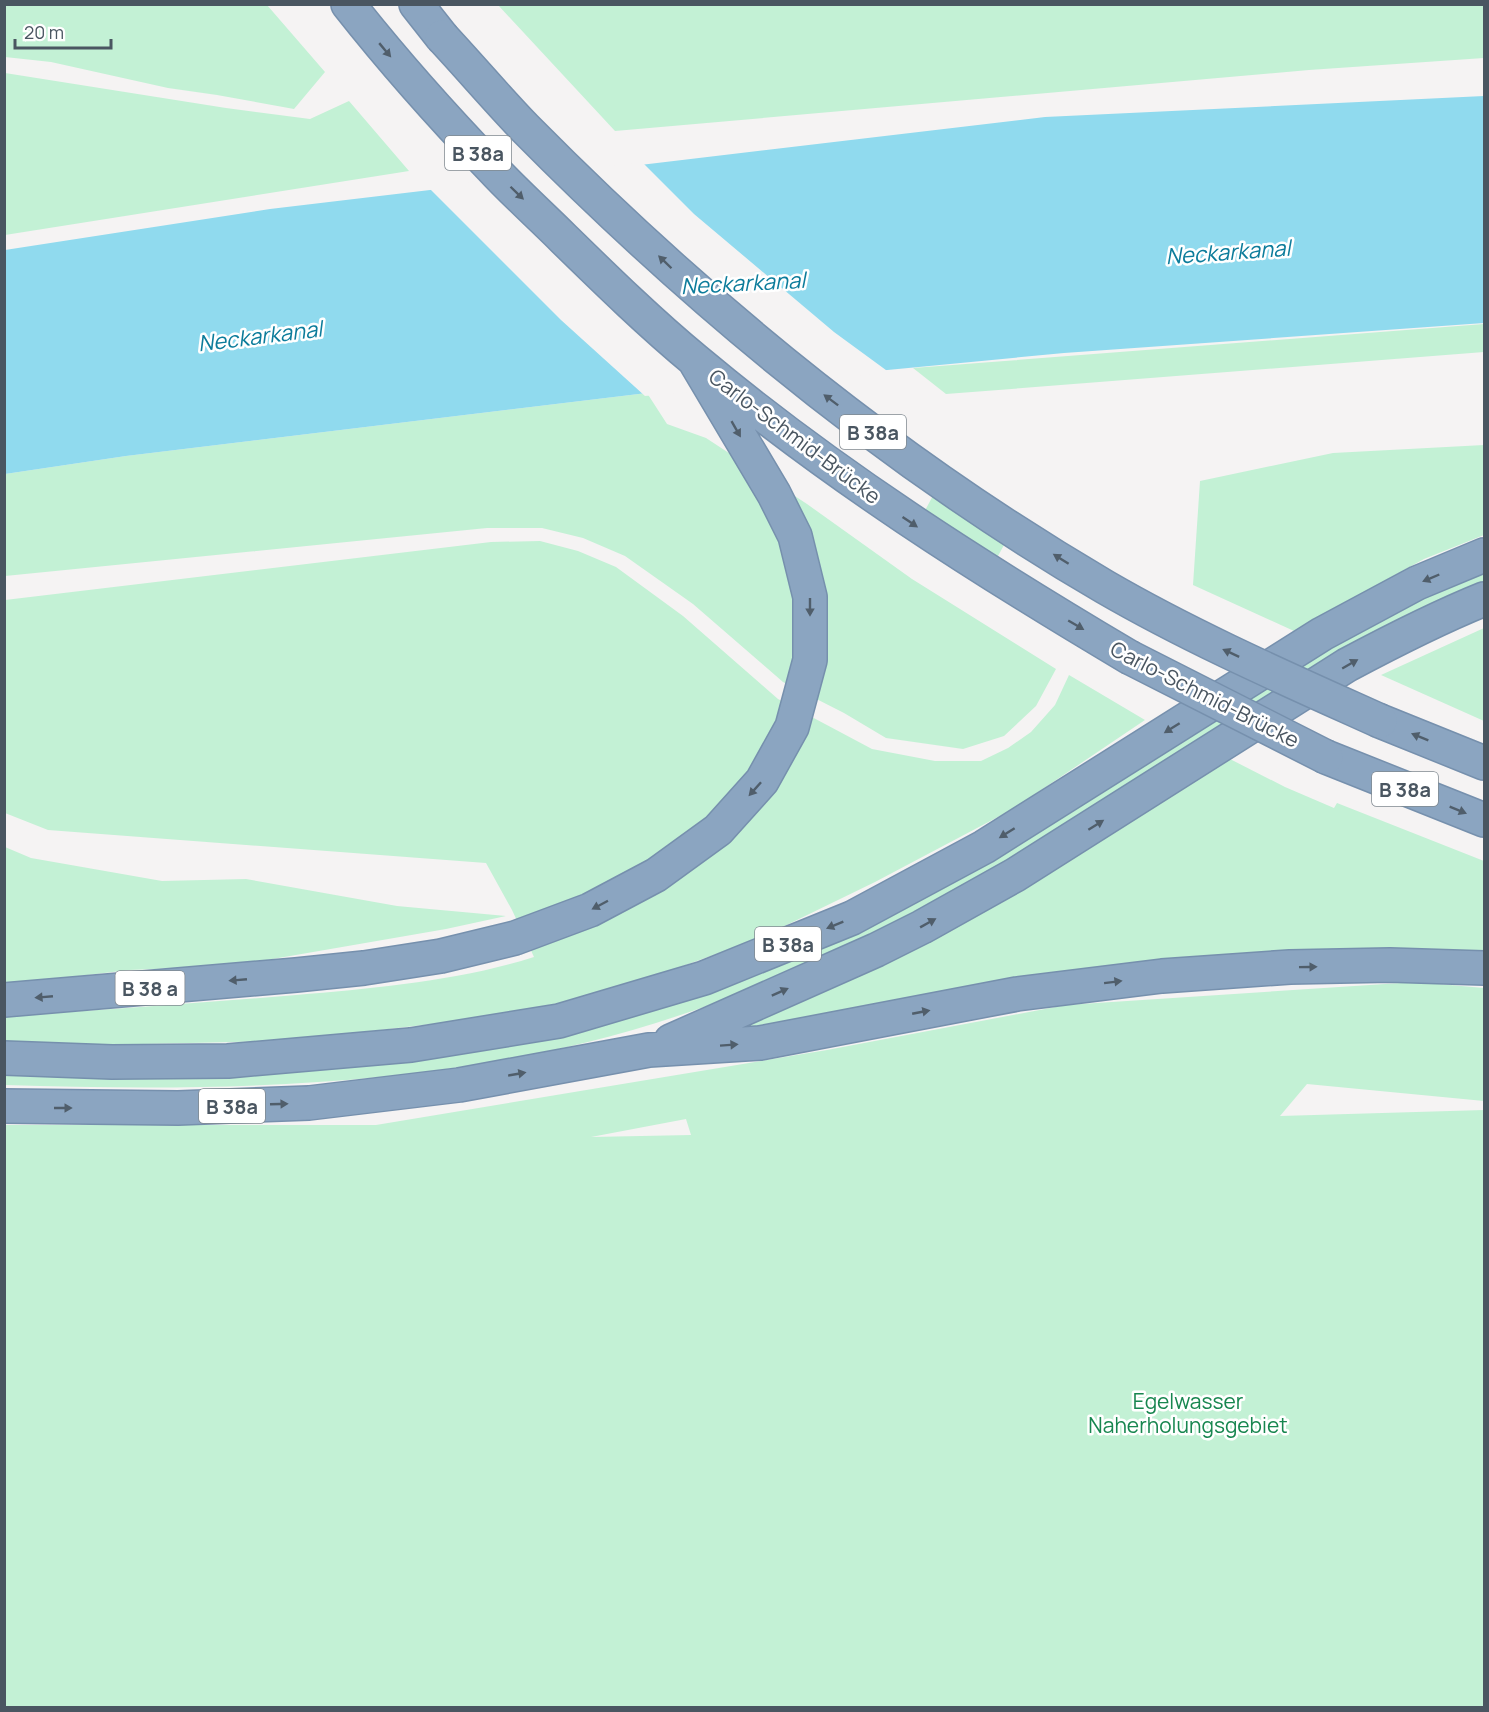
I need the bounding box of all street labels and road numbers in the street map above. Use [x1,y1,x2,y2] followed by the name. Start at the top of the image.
[445,136,511,170] road number: B 38a
[703,362,887,510] street label: Carlo-Schmid-Brücke
[840,415,906,449] road number: B 38a
[1106,634,1304,754] street label: Carlo-Schmid-Brücke
[1372,772,1438,806] road number: B 38a
[755,927,821,961] road number: B 38a
[116,971,184,1005] road number: B 38 a
[199,1089,265,1123] road number: B 38a

